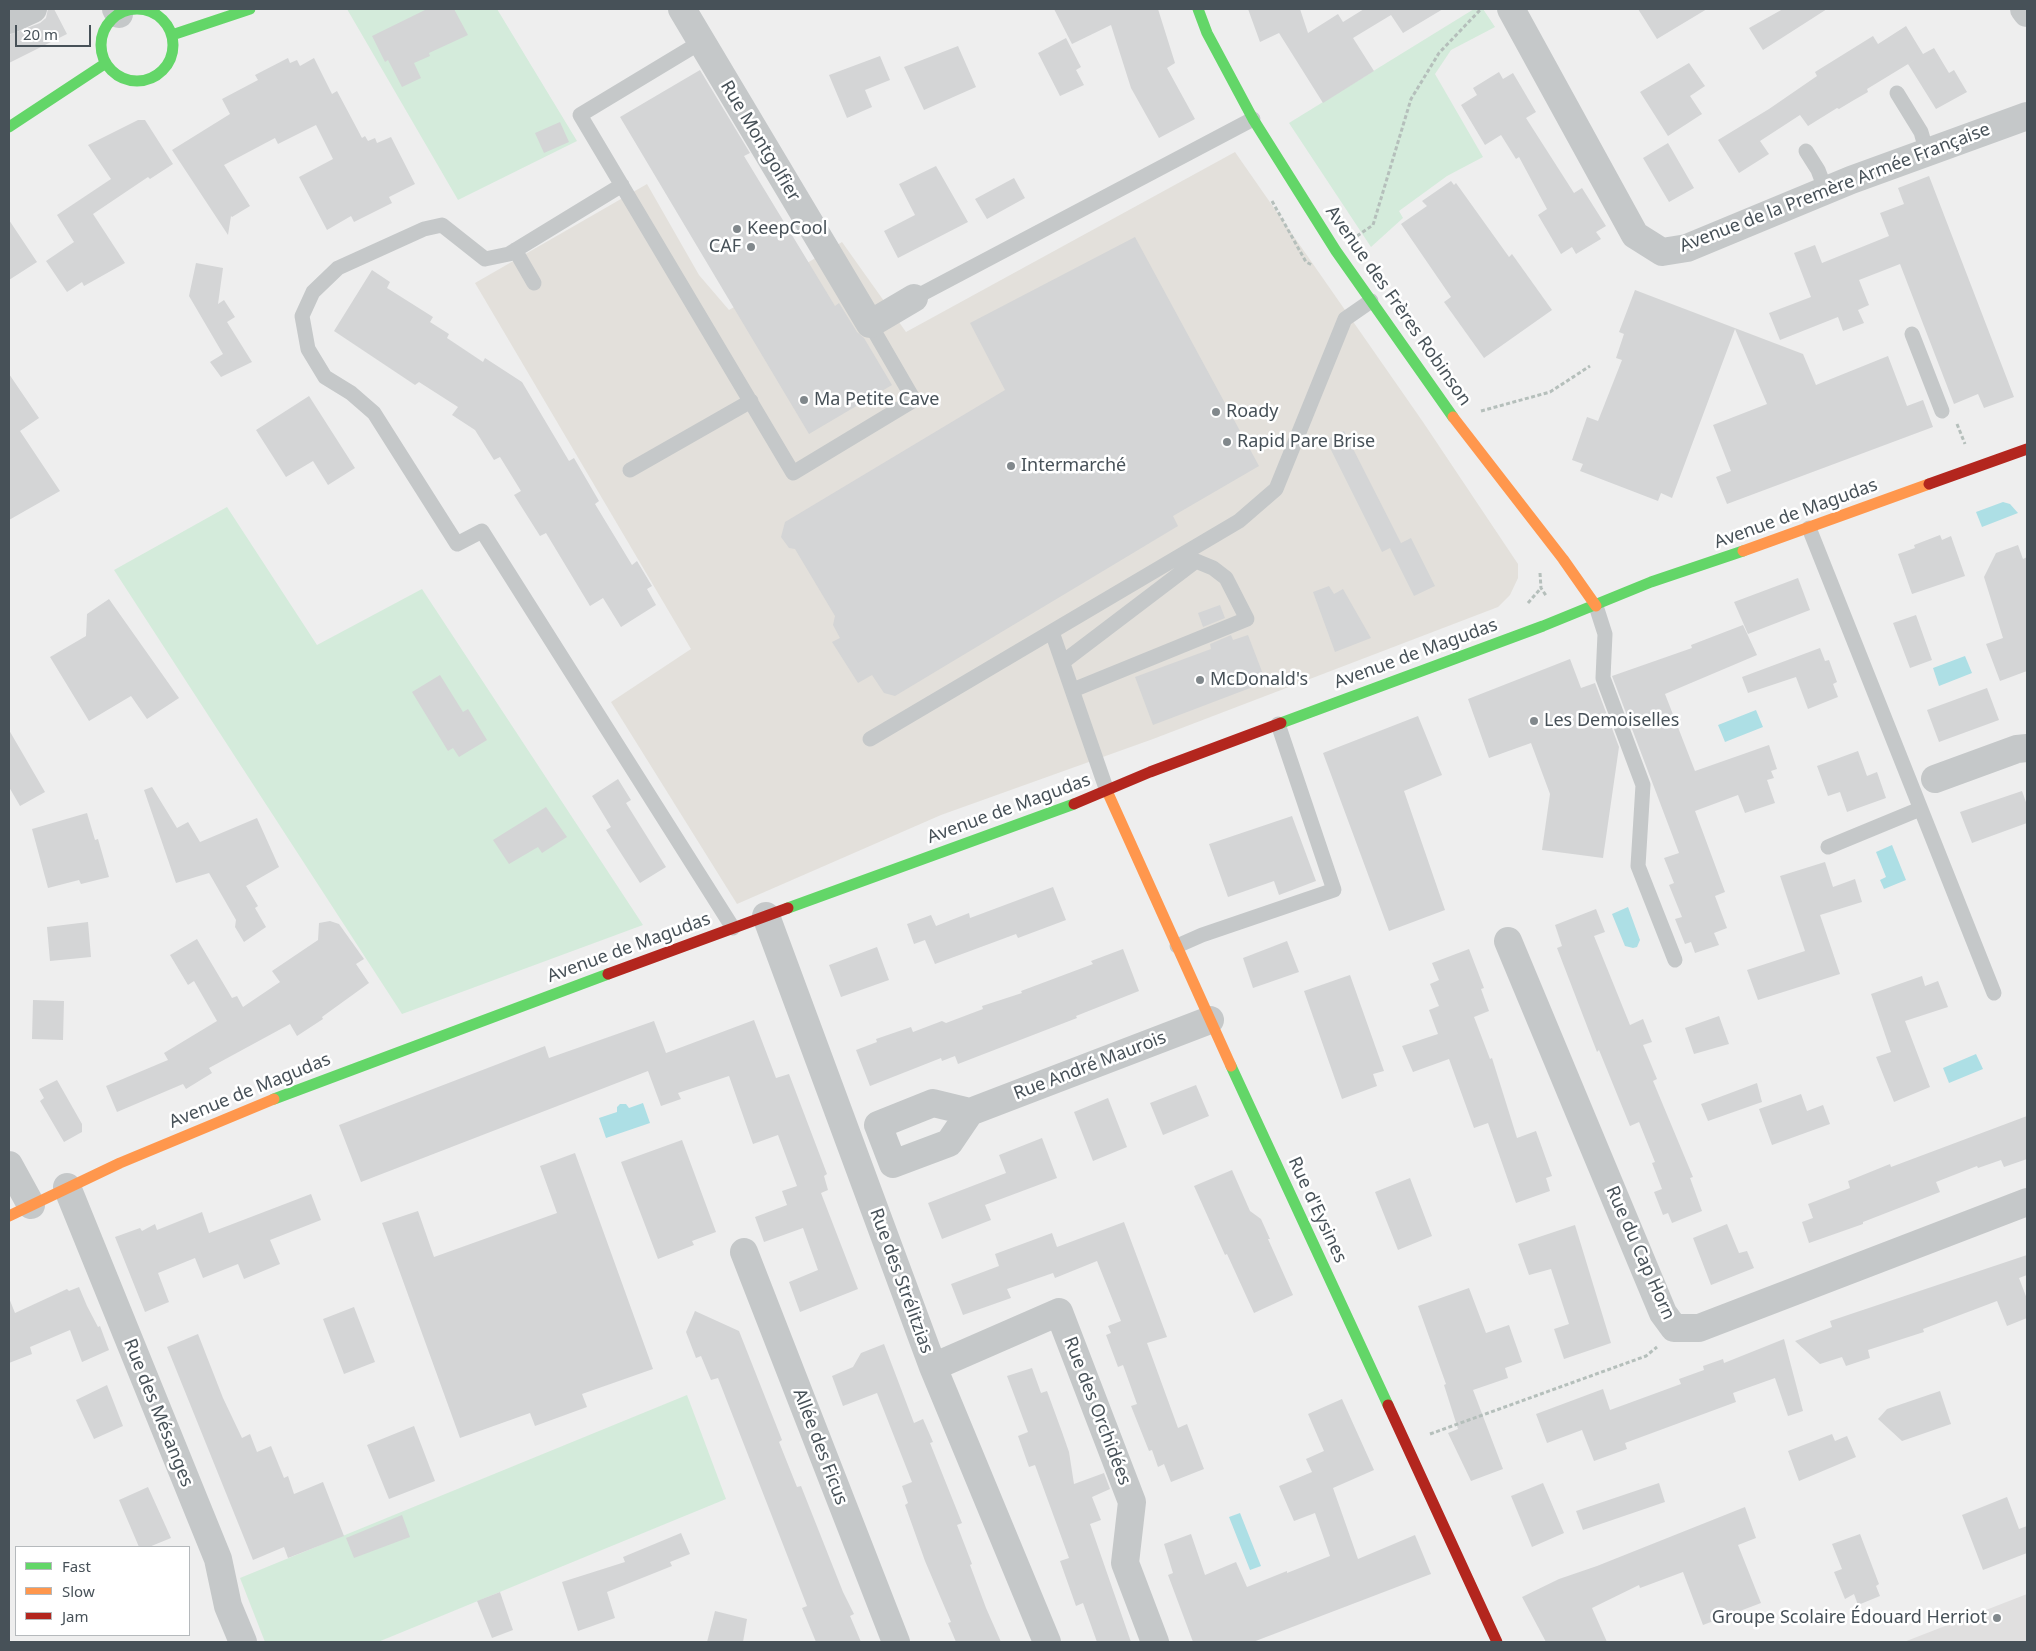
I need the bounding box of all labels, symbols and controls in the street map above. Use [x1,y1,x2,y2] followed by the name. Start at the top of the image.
[18,15,94,47] scale bar
[23,24,58,44] text: 20 m
[715,77,805,205] street label: Rue Montgolfier
[1677,119,1993,257] street label: Avenue de la Premère Armée Française
[1321,202,1475,410] street label: Avenue des Frères Robinson
[747,218,827,240] place label: KeepCool
[731,223,743,235] marker: KeepCool
[709,236,741,258] place label: CAF
[745,241,757,253] marker: CAF
[814,389,939,411] place label: Ma Petite Cave
[798,394,810,406] marker: Ma Petite Cave
[1226,401,1278,423] place label: Roady
[1210,406,1222,418] marker: Roady
[1237,431,1375,453] place label: Rapid Pare Brise
[1221,436,1233,448] marker: Rapid Pare Brise
[1021,455,1126,477] place label: Intermarché
[1005,460,1017,472] marker: Intermarché
[1711,474,1881,554] street label: Avenue de Magudas
[1331,614,1501,694] street label: Avenue de Magudas
[1210,669,1308,691] place label: McDonald's
[1194,674,1206,686] marker: McDonald's
[1544,710,1679,732] place label: Les Demoiselles
[1528,715,1540,727] marker: Les Demoiselles
[924,769,1094,849] street label: Avenue de Magudas
[544,908,714,988] street label: Avenue de Magudas
[1011,1027,1169,1105] street label: Rue André Maurois
[166,1049,334,1133] street label: Avenue de Magudas
[1283,1153,1351,1267] street label: Rue d'Eysines
[1601,1183,1679,1323] street label: Rue du Cap Horn
[865,1205,937,1357] street label: Rue des Strélitzias
[1059,1334,1135,1488] street label: Rue des Orchidées
[118,1336,198,1490] street label: Rue des Mésanges
[788,1386,852,1508] street label: Allée des Ficus
[15,1546,190,1636] legend
[62,1556,91,1576] text: Fast
[62,1581,95,1601] text: Slow
[62,1606,89,1626] text: Jam
[1712,1607,1987,1629] place label: Groupe Scolaire Édouard Herriot
[1991,1612,2003,1624] marker: Groupe Scolaire Édouard Herriot

